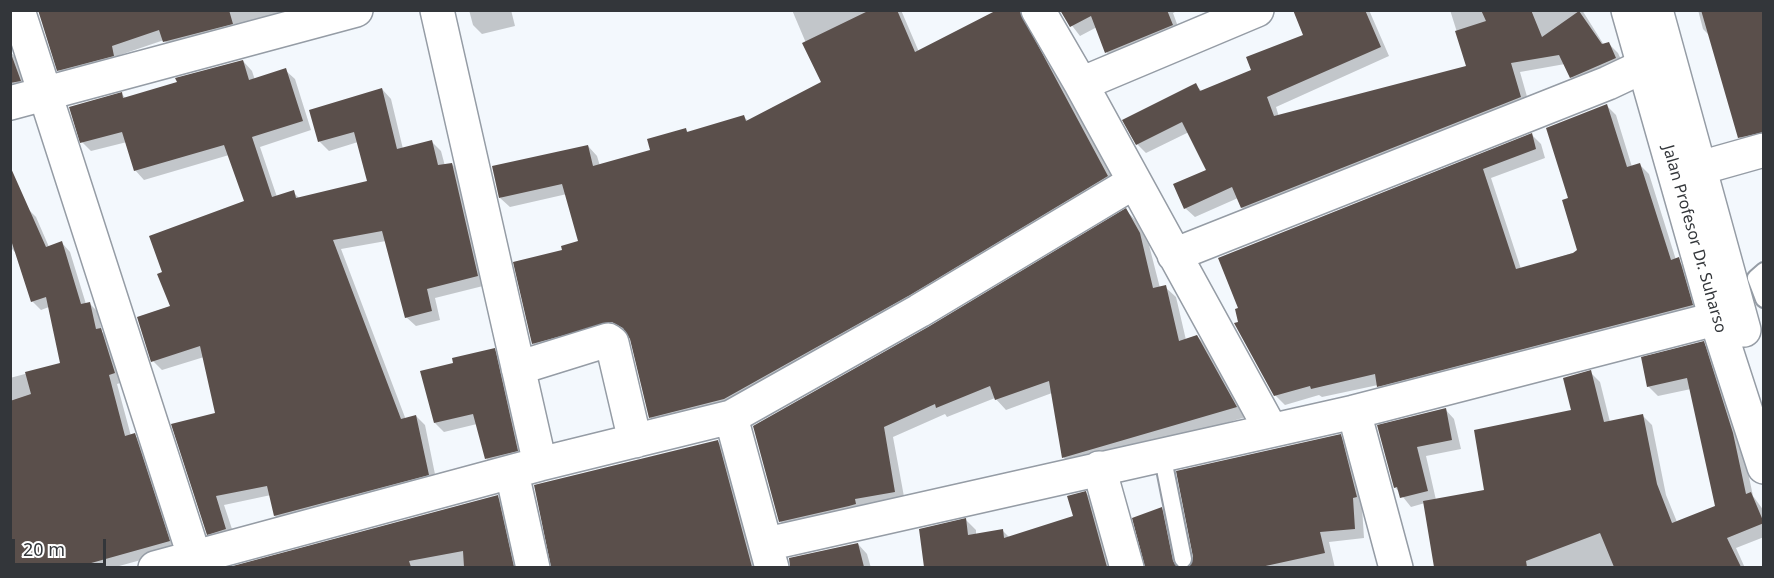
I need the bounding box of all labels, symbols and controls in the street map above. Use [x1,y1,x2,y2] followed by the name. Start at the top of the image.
[1658,143,1730,335] street label: Jalan Profesor Dr. Suharso
[15,527,110,565] scale bar
[23,537,65,561] text: 20 m

